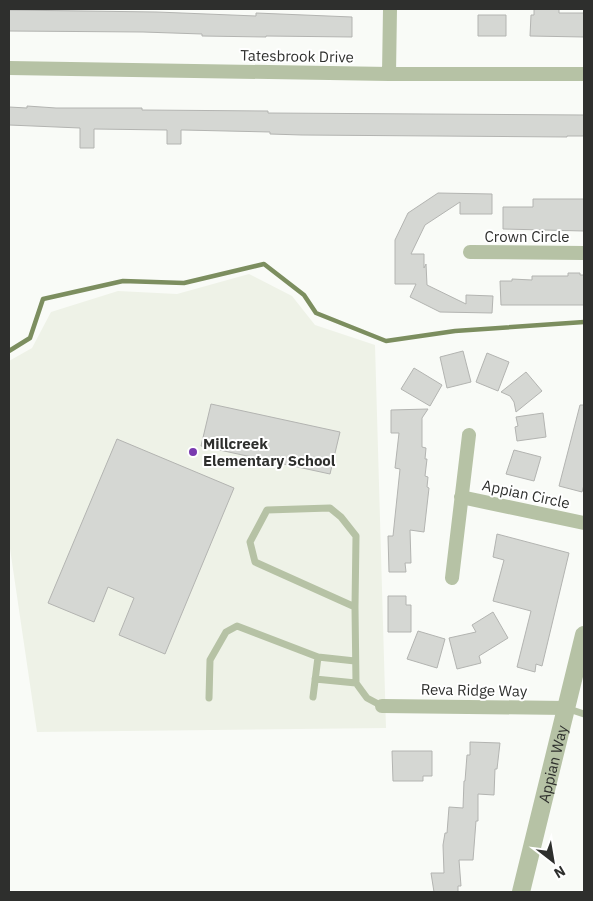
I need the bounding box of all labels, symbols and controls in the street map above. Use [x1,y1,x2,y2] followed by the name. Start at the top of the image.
[240,46,354,66] street label: Tatesbrook Drive
[484,227,570,246] street label: Crown Circle
[203,434,336,470] place label: Millcreek Elementary School
[187,446,199,458] marker: Millcreek Elementary School
[480,475,572,513] street label: Appian Circle
[421,680,528,700] street label: Reva Ridge Way
[534,722,571,805] street label: Appian Way
[528,836,578,886] north arrow
[551,862,569,882] text: N

